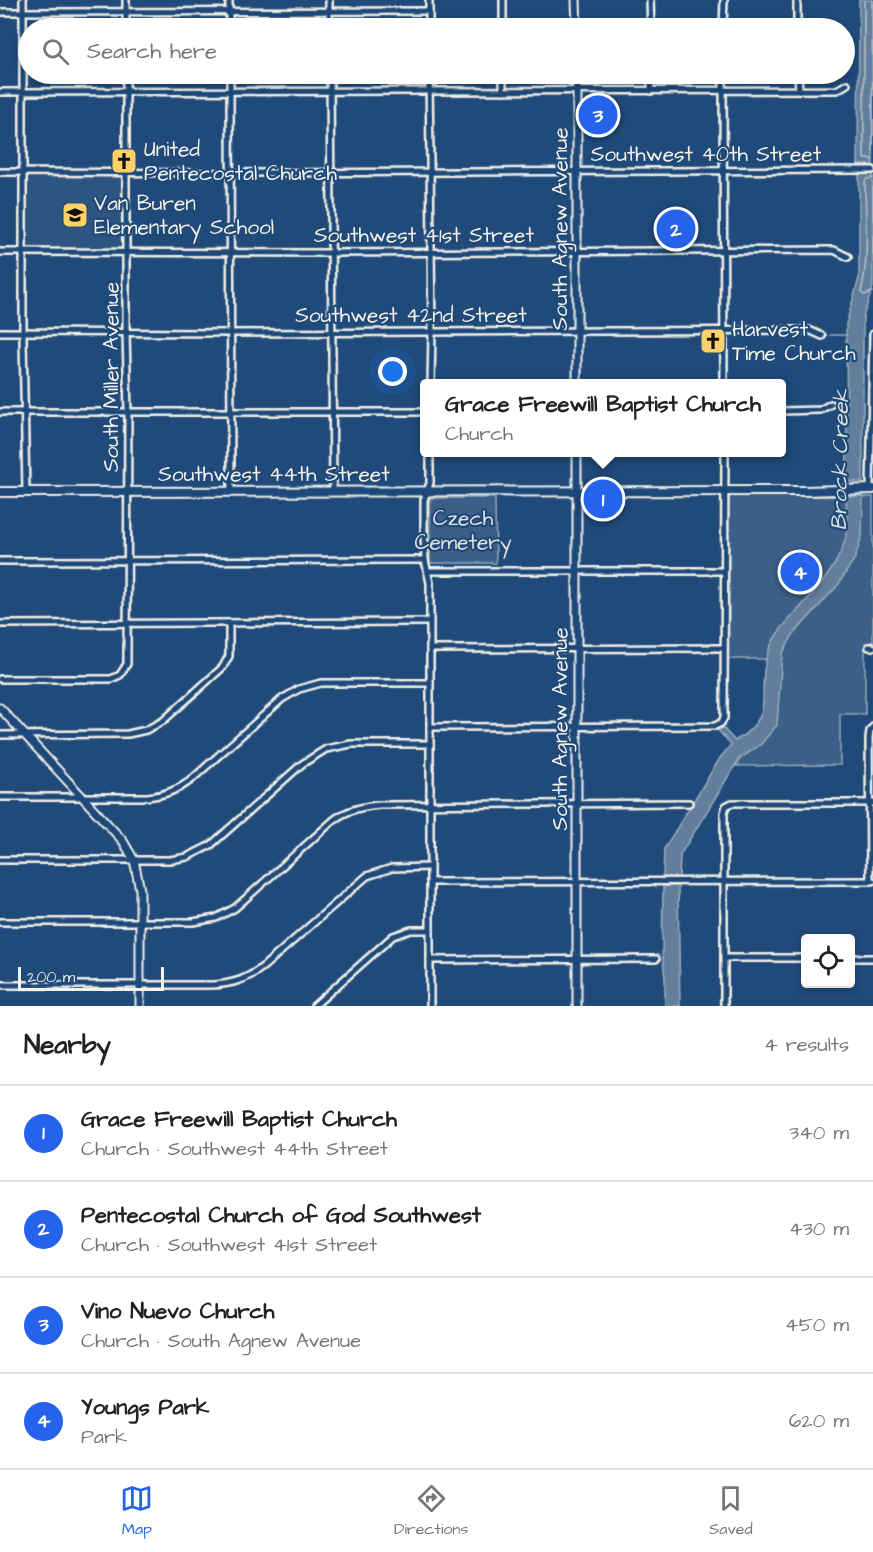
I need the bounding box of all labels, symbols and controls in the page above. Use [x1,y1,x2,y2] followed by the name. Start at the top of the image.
[18,18,855,84] search box
[39,35,72,68] icon: search
[87,36,217,67] text: Search here
[578,92,618,138] pin: 3
[546,127,577,331] street label: South Agnew Avenue
[144,135,337,188] place label: United Pentecostal Church
[591,140,822,169] street label: Southwest 40th Street
[109,146,139,176] church icon: United Pentecostal Church
[94,189,274,244] place label: Van Buren Elementary School
[60,200,90,230] school or university icon: Van Buren Elementary School
[656,206,696,252] pin: 2
[314,221,534,250] street label: Southwest 41st Street
[97,282,126,472] street label: South Miller Avenue
[295,301,527,330] street label: Southwest 42nd Street
[732,315,856,368] place label: Harvest Time Church
[698,326,728,356] church icon: Harvest Time Church
[378,357,407,386] your location
[420,379,786,457] popup
[445,389,761,420] text: Grace Freewill Baptist Church
[824,389,857,531] water label: Brock Creek
[445,420,513,448] text: Church
[158,460,390,489] street label: Southwest 44th Street
[584,476,622,522] pin: 1
[415,504,512,559] park label: Czech Cemetery
[780,550,820,594] pin: 4
[546,627,577,831] street label: South Agnew Avenue
[801,934,855,988] map controls
[801,934,855,988] button: locate
[18,964,164,992] scale bar
[27,966,75,988] text: 200 m
[24,1027,111,1063] text: Nearby
[764,1031,849,1059] text: 4 results
[81,1104,397,1135] text: Grace Freewill Baptist Church
[42,1119,45,1147] text: 1
[789,1119,849,1147] text: 340 m
[81,1135,388,1163] text: Church · Southwest 44th Street
[81,1200,481,1231] text: Pentecostal Church of God Southwest
[38,1215,49,1243] text: 2
[789,1215,849,1243] text: 430 m
[81,1231,377,1259] text: Church · Southwest 41st Street
[81,1296,274,1327] text: Vino Nuevo Church
[38,1311,49,1339] text: 3
[785,1311,849,1339] text: 450 m
[81,1327,361,1355] text: Church · South Agnew Avenue
[81,1392,209,1423] text: Youngs Park
[37,1407,50,1435] text: 4
[789,1407,849,1435] text: 620 m
[81,1423,127,1451] text: Park
[120,1482,153,1540] tab: Map
[394,1482,468,1540] tab: Directions
[709,1482,753,1540] tab: Saved

